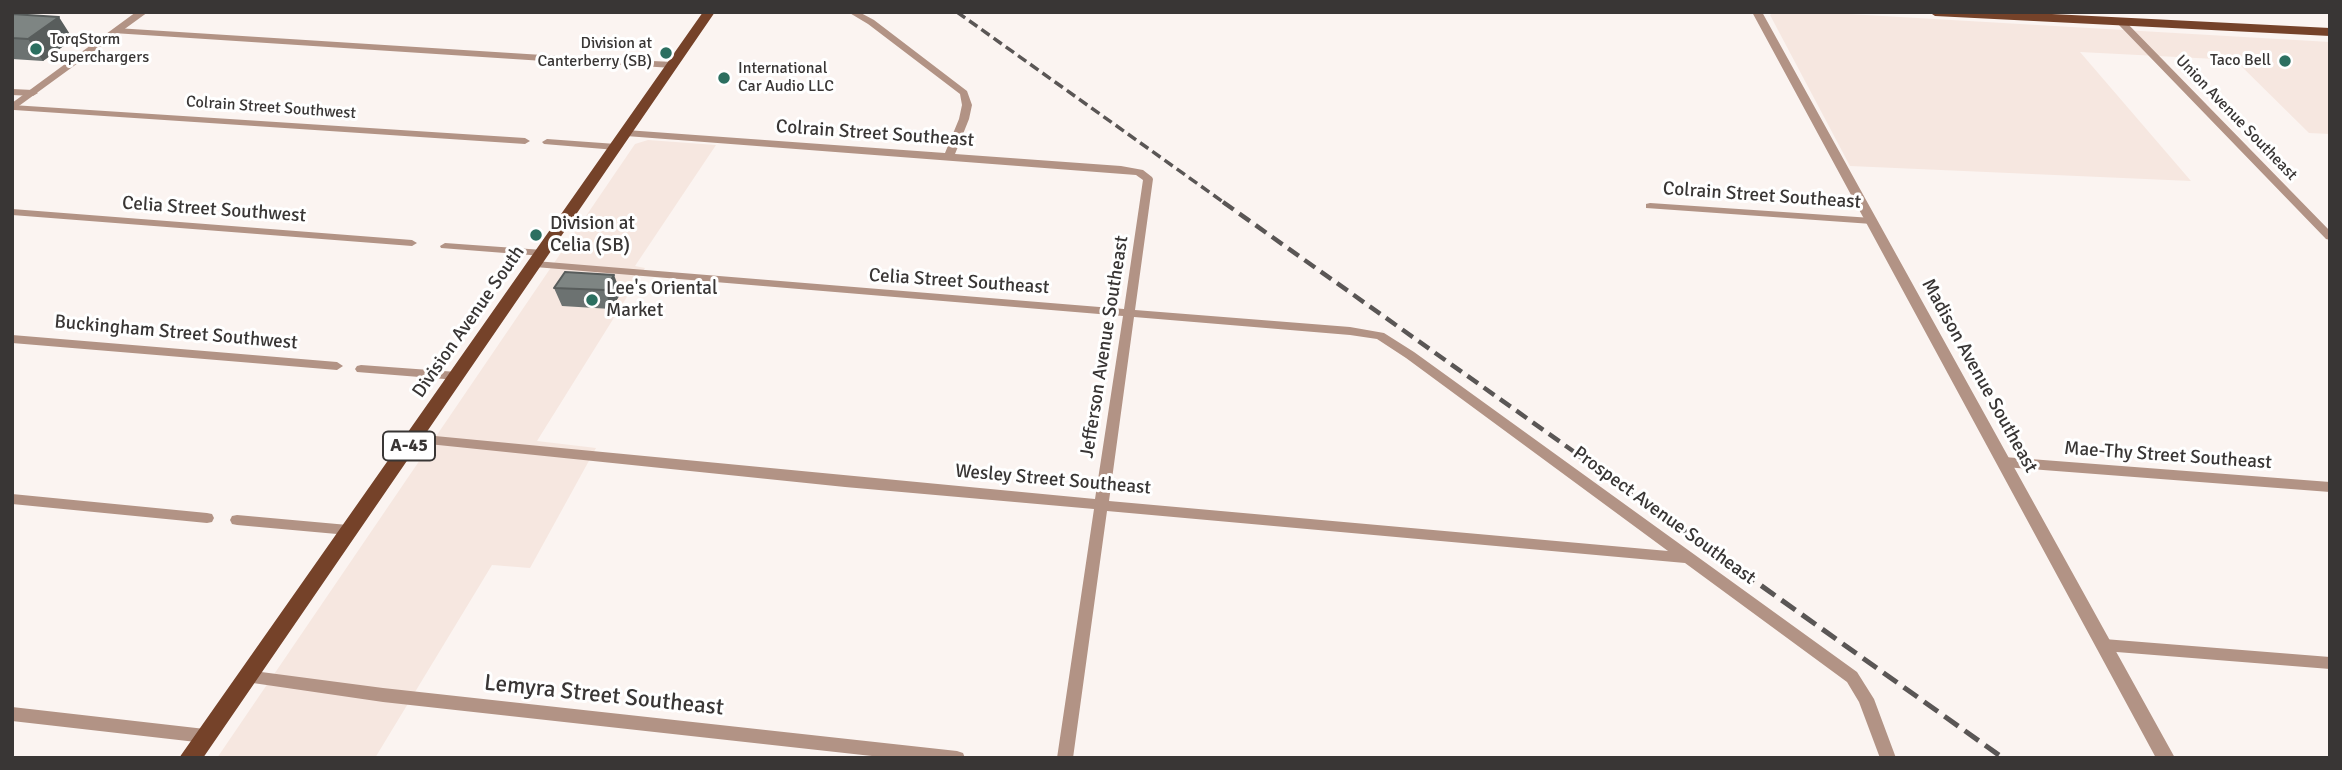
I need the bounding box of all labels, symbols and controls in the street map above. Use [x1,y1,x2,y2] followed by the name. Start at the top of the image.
[50,30,149,68] place label: TorqStorm Superchargers
[537,34,652,72] place label: Division at Canterberry (SB)
[28,41,44,57] marker: TorqStorm Superchargers
[658,45,674,61] marker: Division at Canterberry (SB)
[2171,51,2301,185] street label: Union Avenue Southeast
[2210,51,2271,71] place label: Taco Bell
[2277,53,2293,69] marker: Taco Bell
[738,59,834,97] place label: International Car Audio LLC
[716,70,732,86] marker: International Car Audio LLC
[185,92,357,124] street label: Colrain Street Southwest
[775,116,975,152] street label: Colrain Street Southeast
[1662,178,1862,214] street label: Colrain Street Southeast
[121,192,307,228] street label: Celia Street Southwest
[550,213,635,257] place label: Division at Celia (SB)
[528,227,544,243] marker: Division at Celia (SB)
[1076,234,1134,460] street label: Jefferson Avenue Southeast
[408,242,530,402] street label: Division Avenue South
[868,264,1050,300] street label: Celia Street Southeast
[1916,275,2042,477] street label: Madison Avenue Southeast
[606,278,718,322] place label: Lee's Oriental Market
[584,292,600,308] marker: Lee's Oriental Market
[53,311,299,355] street label: Buckingham Street Southwest
[383,432,435,461] road number: A-45
[2063,437,2273,475] street label: Mae-Thy Street Southeast
[1568,442,1760,590] street label: Prospect Avenue Southeast
[954,460,1152,500] street label: Wesley Street Southeast
[483,670,725,722] street label: Lemyra Street Southeast

